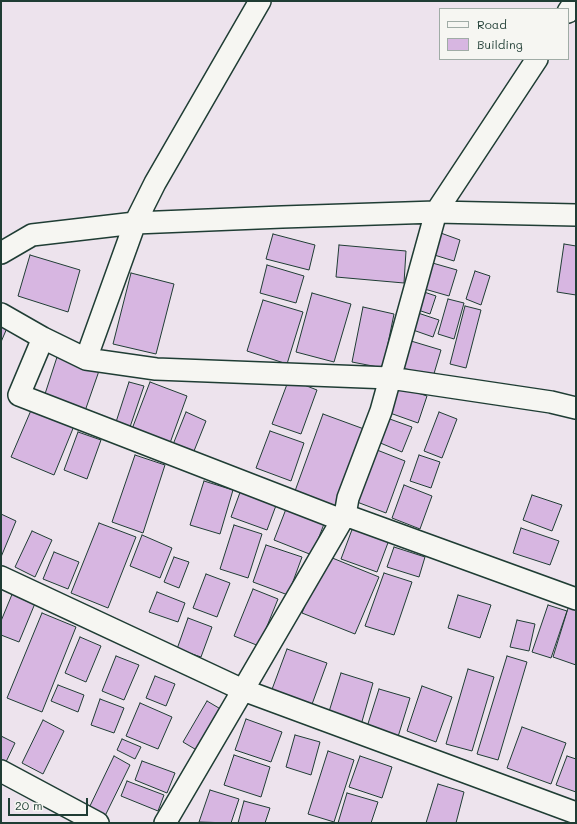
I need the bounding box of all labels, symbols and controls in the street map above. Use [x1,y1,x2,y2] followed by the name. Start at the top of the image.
[439,8,569,60] legend
[477,16,507,32] text: Road
[477,36,523,52] text: Building
[10,790,90,816] scale bar
[15,797,43,813] text: 20 m

